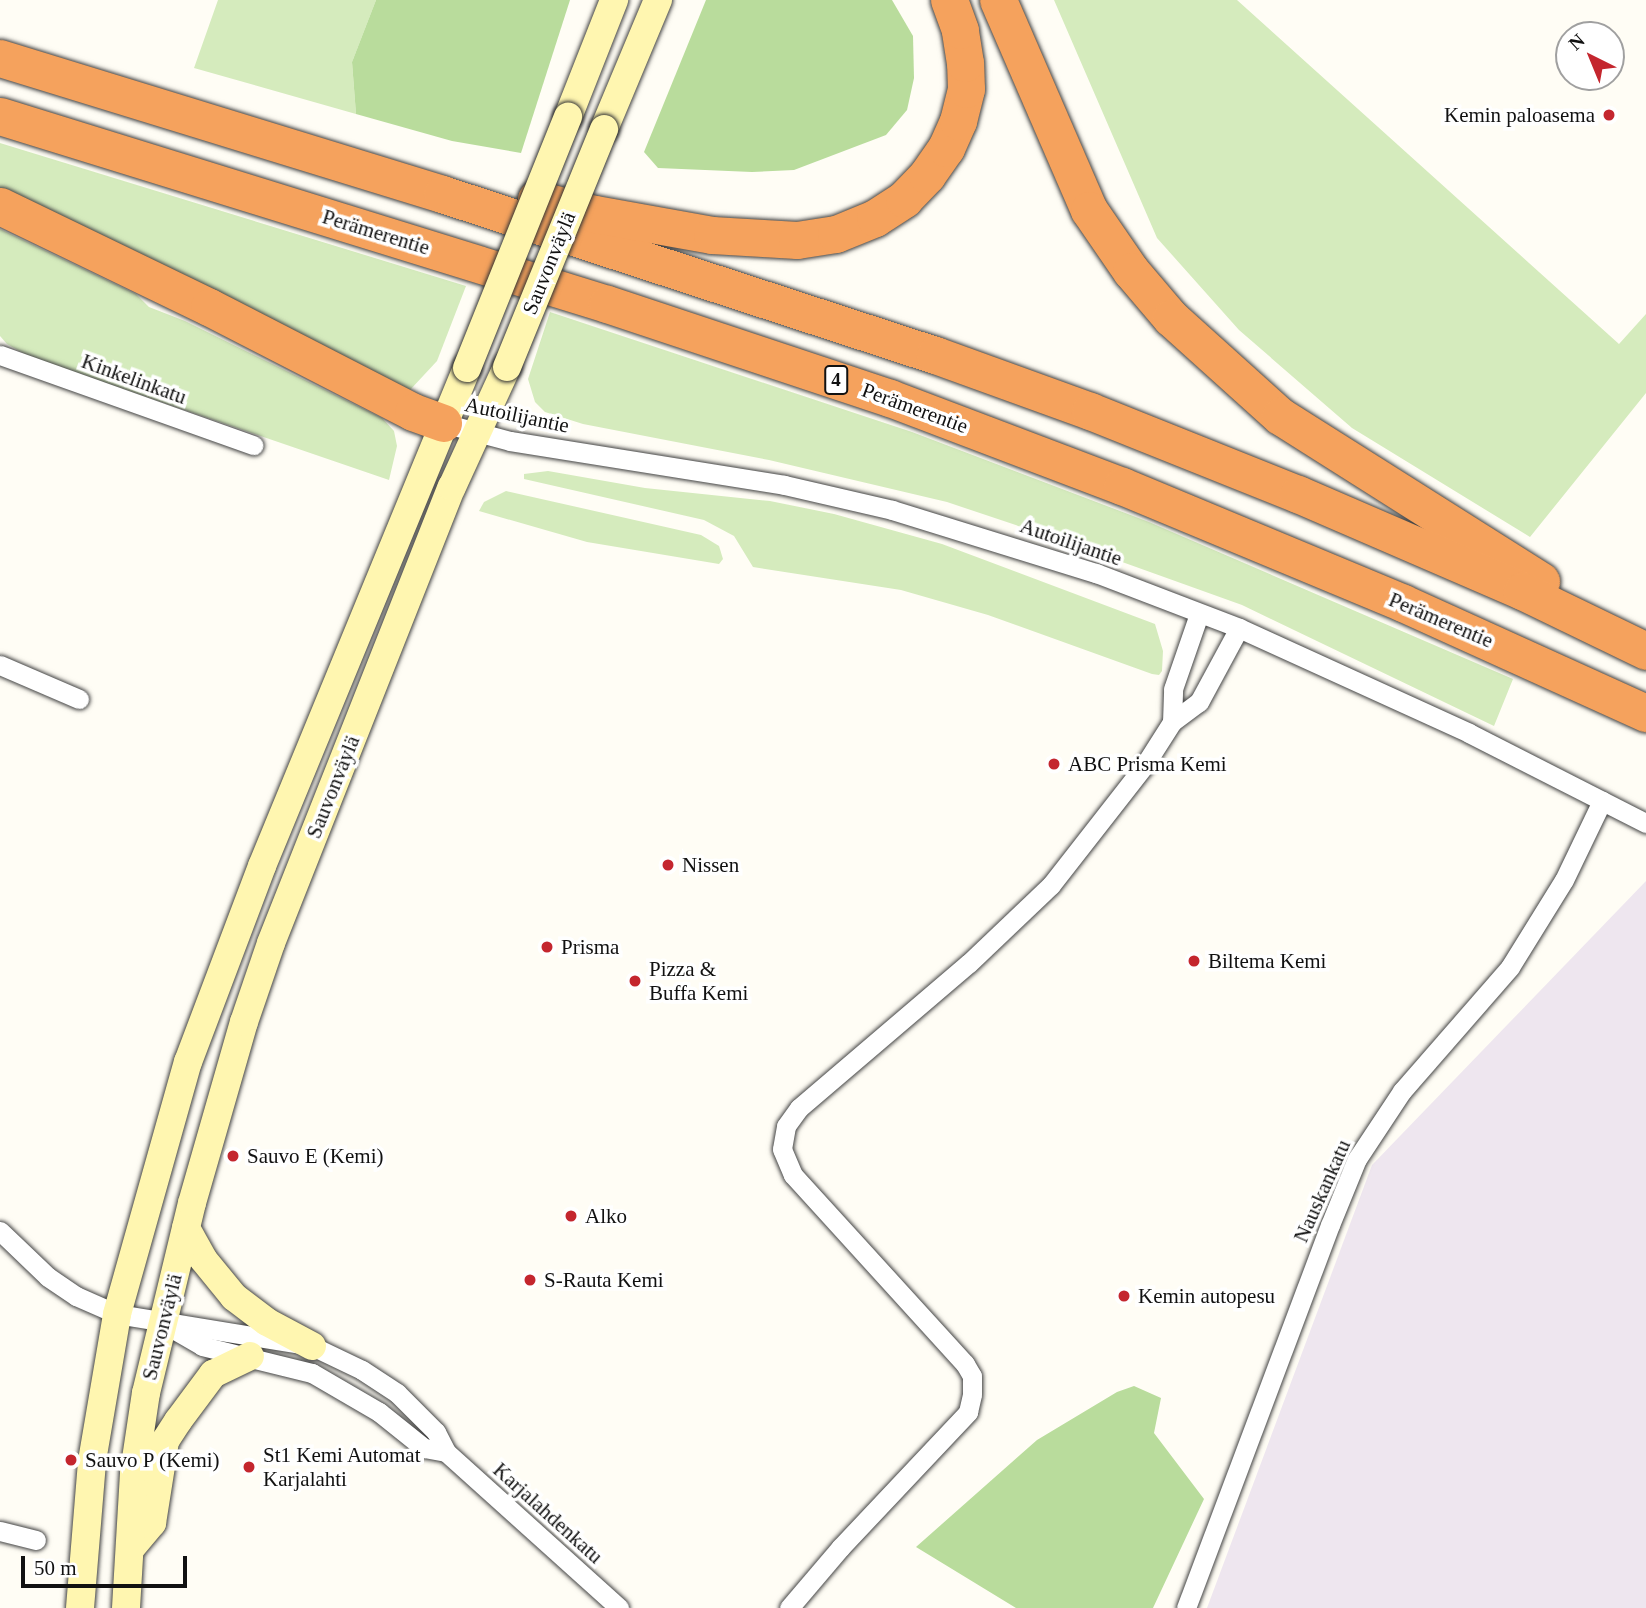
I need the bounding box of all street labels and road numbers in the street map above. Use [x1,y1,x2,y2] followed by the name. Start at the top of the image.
[319,204,433,260] street label: Perämerentie
[517,208,581,318] street label: Sauvonväylä
[78,348,190,410] street label: Kinkelinkatu
[824,364,848,396] road number: 4
[859,377,971,439] street label: Perämerentie
[462,392,572,438] street label: Autoilijantie
[1017,513,1125,571] street label: Autoilijantie
[1385,587,1497,653] street label: Perämerentie
[301,732,365,842] street label: Sauvonväylä
[1288,1136,1356,1246] street label: Nauskankatu
[137,1271,187,1383] street label: Sauvonväylä
[488,1457,608,1569] street label: Karjalahdenkatu

